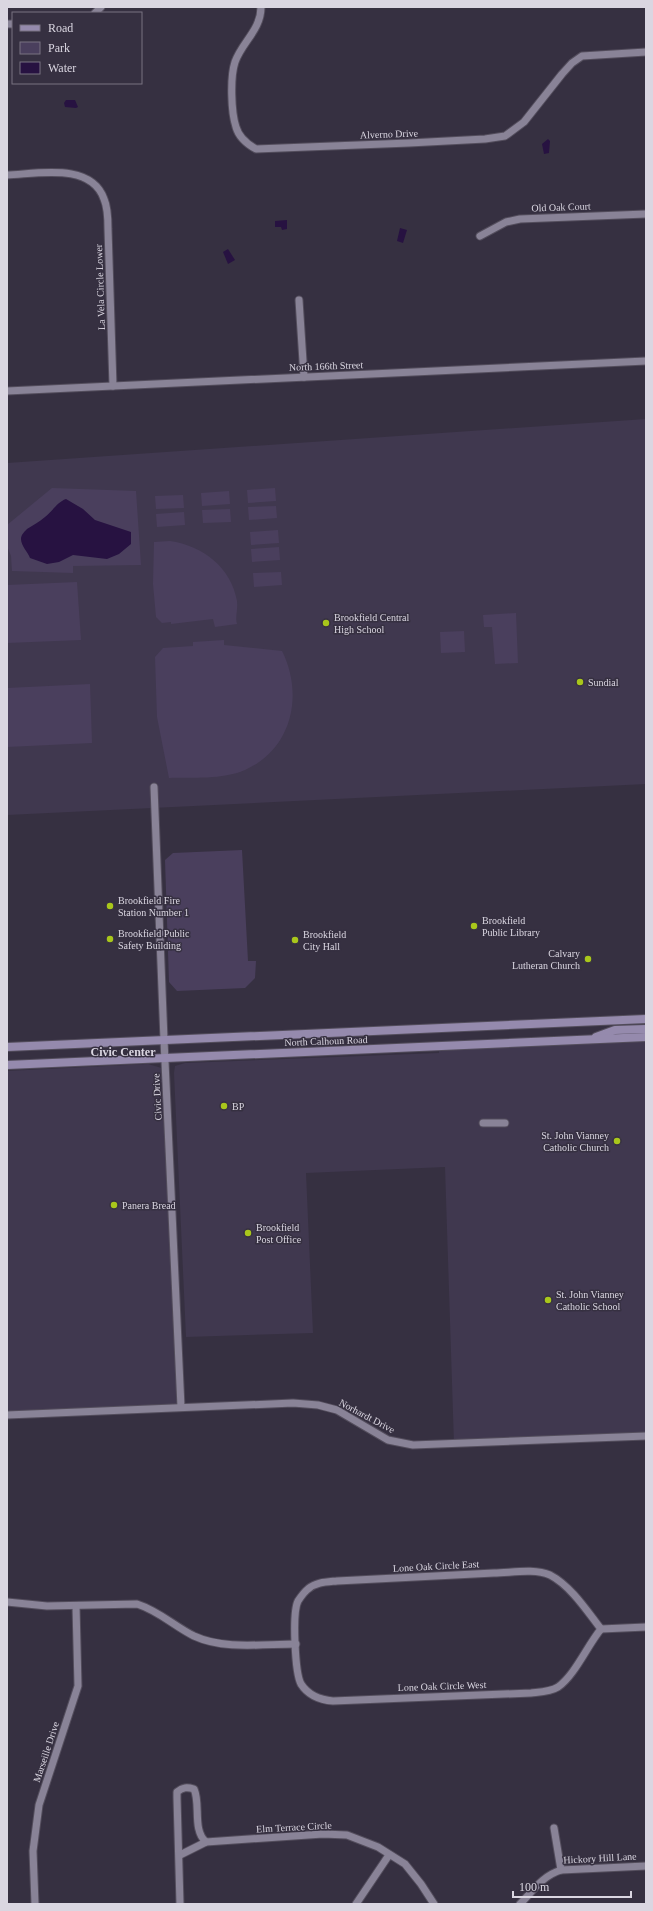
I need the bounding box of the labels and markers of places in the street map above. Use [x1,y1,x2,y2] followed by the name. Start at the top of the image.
[334,612,409,635] place label: Brookfield Central High School
[321,618,331,628] marker: Brookfield Central High School
[575,677,585,687] marker: Sundial
[588,677,619,688] place label: Sundial
[118,895,189,918] place label: Brookfield Fire Station Number 1
[105,901,115,911] marker: Brookfield Fire Station Number 1
[482,915,540,938] place label: Brookfield Public Library
[469,921,479,931] marker: Brookfield Public Library
[118,928,190,951] place label: Brookfield Public Safety Building
[303,929,346,952] place label: Brookfield City Hall
[105,934,115,944] marker: Brookfield Public Safety Building
[290,935,300,945] marker: Brookfield City Hall
[512,948,580,971] place label: Calvary Lutheran Church
[583,954,593,964] marker: Calvary Lutheran Church
[219,1101,229,1111] marker: BP
[232,1101,245,1112] place label: BP
[541,1130,609,1153] place label: St. John Vianney Catholic Church
[612,1136,622,1146] marker: St. John Vianney Catholic Church
[109,1200,119,1210] marker: Panera Bread
[122,1200,176,1211] place label: Panera Bread
[256,1222,302,1245] place label: Brookfield Post Office
[243,1228,253,1238] marker: Brookfield Post Office
[556,1289,624,1312] place label: St. John Vianney Catholic School
[543,1295,553,1305] marker: St. John Vianney Catholic School

